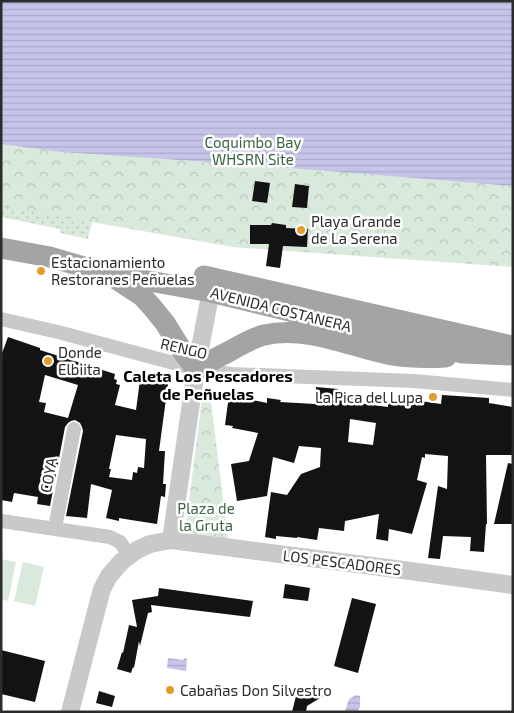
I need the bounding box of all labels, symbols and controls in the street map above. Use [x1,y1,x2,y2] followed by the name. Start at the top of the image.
[205,133,302,168] park label: Coquimbo Bay WHSRN Site
[311,212,401,247] place label: Playa Grande de La Serena
[295,224,307,236] marker: Playa Grande de La Serena
[51,253,195,288] place label: Estacionamiento Restoranes Peñuelas
[35,265,47,277] marker: Estacionamiento Restoranes Peñuelas
[209,283,354,335] street label: AVENIDA COSTANERA
[159,334,209,362] street label: RENGO
[58,343,102,378] place label: Donde Elbiita
[42,355,54,367] marker: Donde Elbiita
[123,366,293,403] district label: Caleta Los Pescadores de Peñuelas
[315,388,423,406] place label: La Pica del Lupa
[427,391,439,403] marker: La Pica del Lupa
[36,455,60,494] street label: COYA
[177,499,235,534] park label: Plaza de la Gruta
[282,546,402,578] street label: LOS PESCADORES
[180,681,332,699] place label: Cabañas Don Silvestro
[164,684,176,696] marker: Cabañas Don Silvestro

